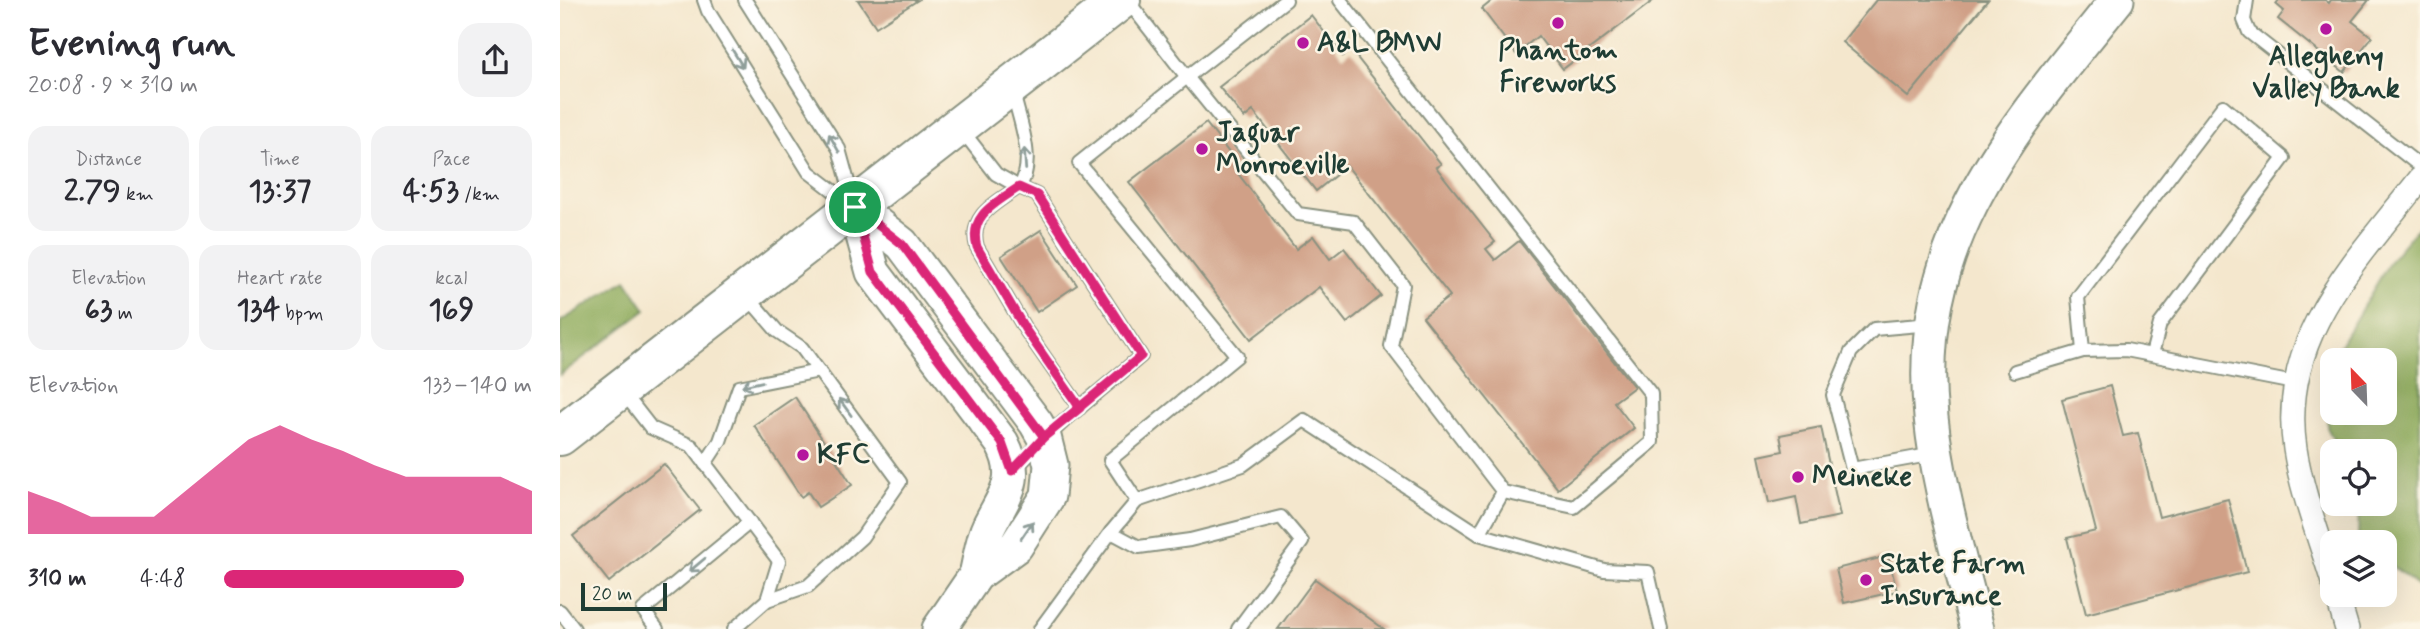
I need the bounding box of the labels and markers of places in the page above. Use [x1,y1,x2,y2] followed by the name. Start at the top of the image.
[1550,15,1566,31] marker: Phantom Fireworks
[2318,21,2334,37] marker: Allegheny Valley Bank
[1317,25,1442,62] place label: A&L BMW
[1498,33,1618,102] place label: Phantom Fireworks
[1295,35,1311,51] marker: A&L BMW
[2252,39,2400,108] place label: Allegheny Valley Bank
[1216,115,1350,184] place label: Jaguar Monroeville
[1194,141,1210,157] marker: Jaguar Monroeville
[825,177,885,237] pin
[817,437,870,474] place label: KFC
[795,447,811,463] marker: KFC
[1812,459,1912,496] place label: Meineke
[1790,469,1806,485] marker: Meineke
[1880,546,2026,615] place label: State Farm Insurance
[1858,572,1874,588] marker: State Farm Insurance

